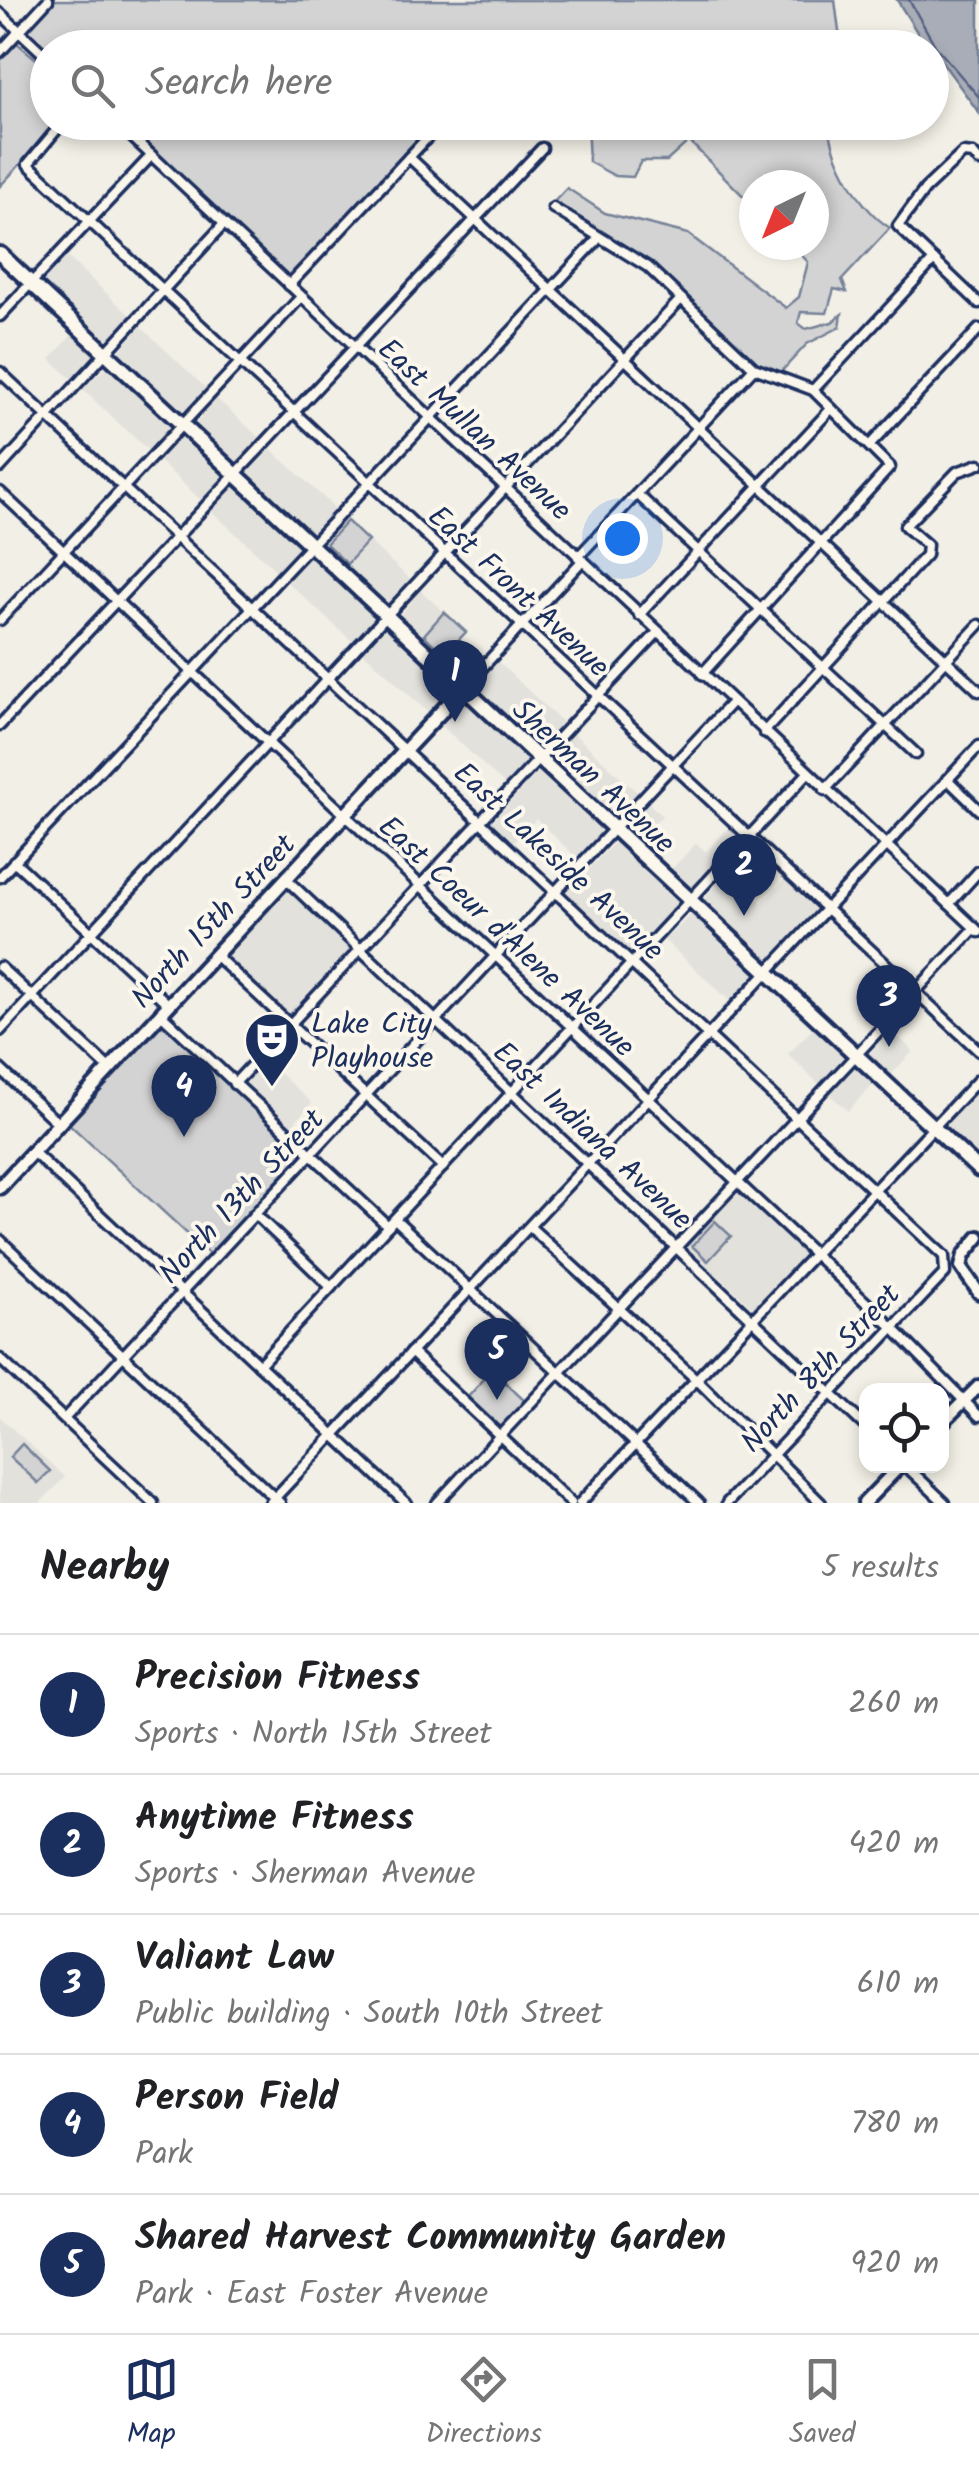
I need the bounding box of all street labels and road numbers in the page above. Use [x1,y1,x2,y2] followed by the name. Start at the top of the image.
[365,327,582,534] street label: East Mullan Avenue
[415,495,620,690] street label: East Front Avenue
[500,688,686,867] street label: Sherman Avenue
[441,751,674,974] street label: East Lakeside Avenue
[366,805,646,1070] street label: East Coeur d'Alene Avenue
[120,823,309,1021] street label: North 15th Street
[480,1030,703,1243] street label: East Indiana Avenue
[148,1098,337,1296] street label: North 13th Street
[730,1273,913,1465] street label: North 8th Street

